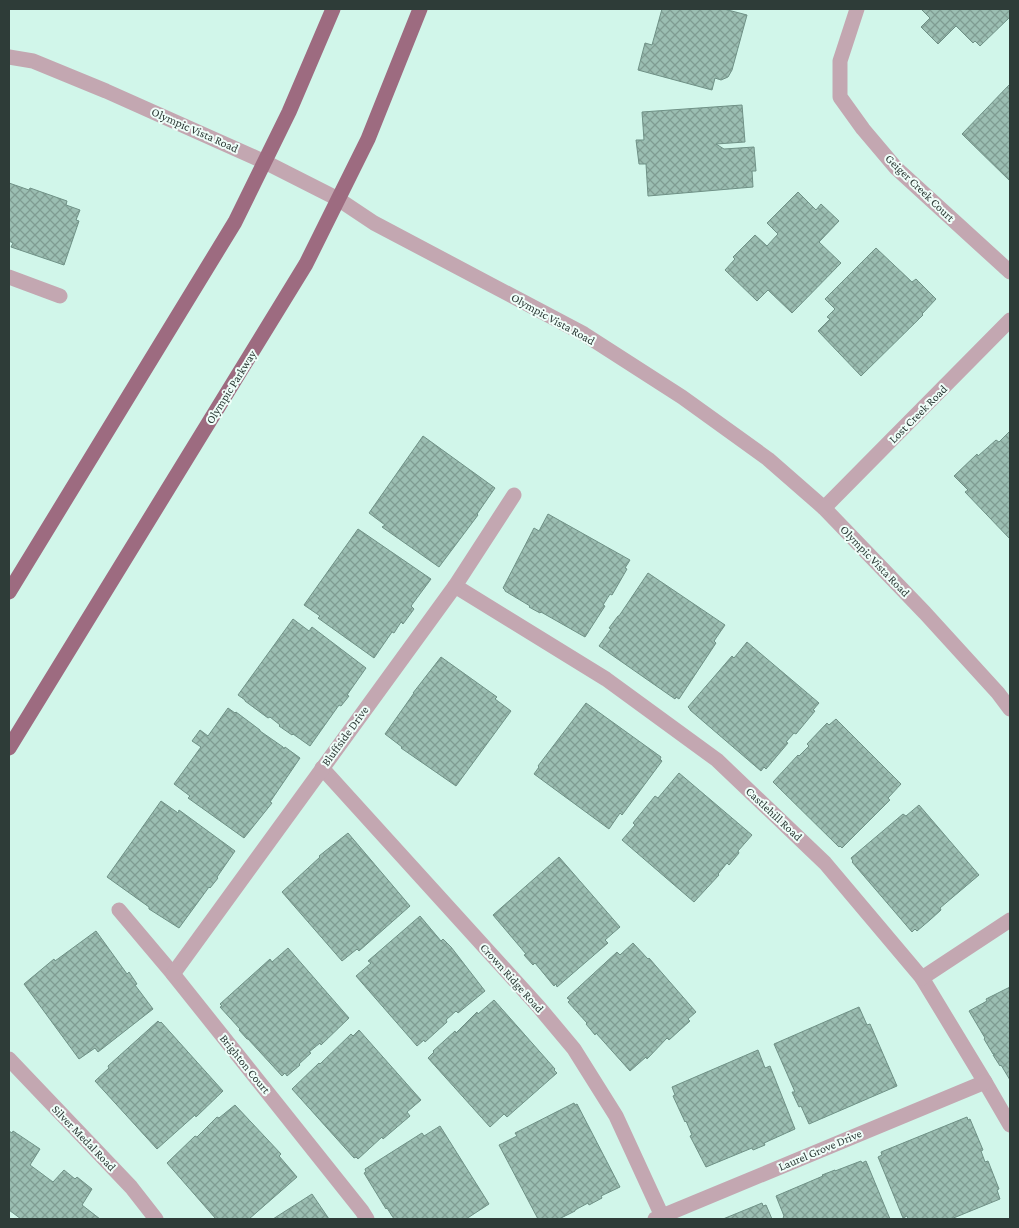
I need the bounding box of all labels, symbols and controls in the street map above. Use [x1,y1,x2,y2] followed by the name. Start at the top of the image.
[149,105,241,156] street label: Olympic Vista Road
[883,151,958,225] street label: Geiger Creek Court
[509,290,598,348] street label: Olympic Vista Road
[203,347,259,426] street label: Olympic Parkway
[886,381,951,446] street label: Lost Creek Road
[837,522,913,600] street label: Olympic Vista Road
[318,703,372,769] street label: Bluffside Drive
[743,784,806,844] street label: Castlehill Road
[477,941,547,1016] street label: Crown Ridge Road
[217,1031,274,1097] street label: Brighton Court
[49,1102,119,1174] street label: Silver Medal Road
[776,1126,864,1174] street label: Laurel Grove Drive

